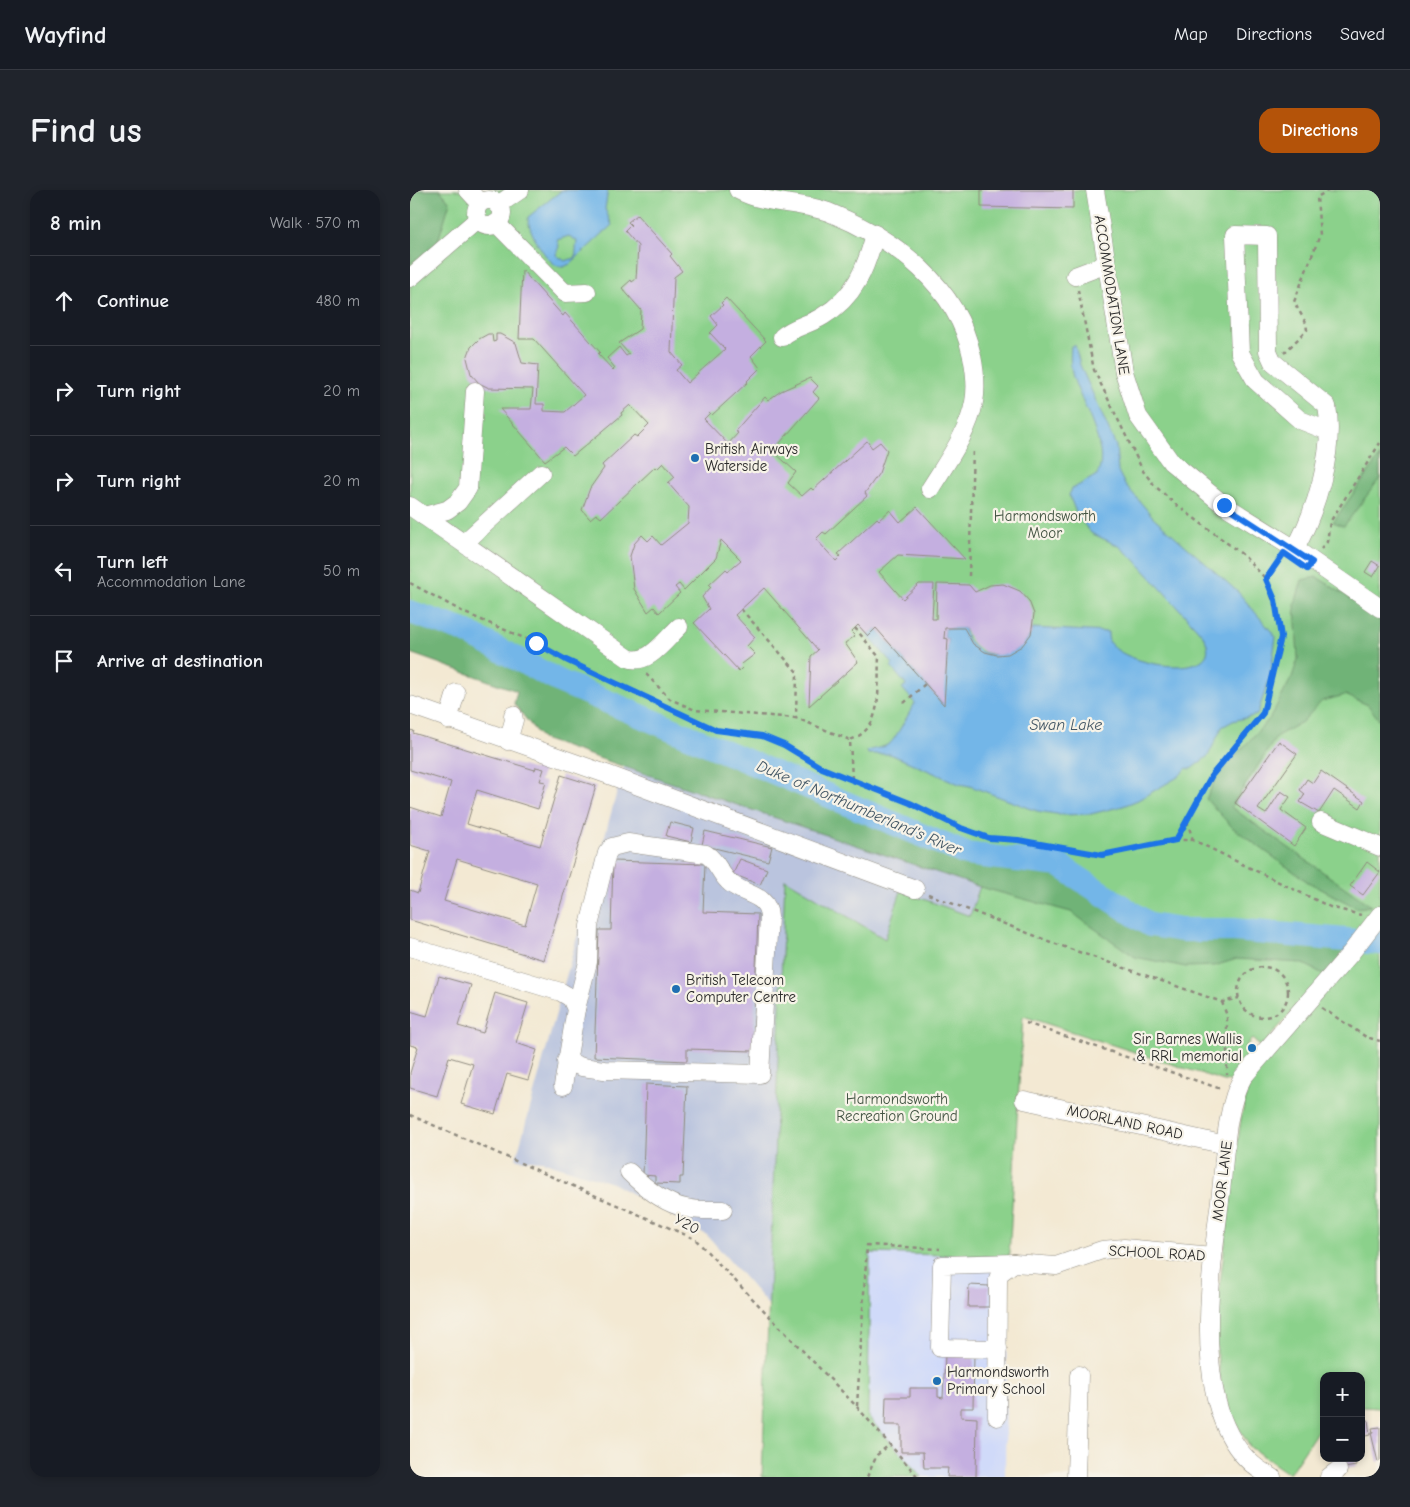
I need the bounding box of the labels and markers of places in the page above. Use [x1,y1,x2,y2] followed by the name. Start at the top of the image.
[705,440,798,475] place label: British Airways Waterside
[689,452,701,464] marker: British Airways Waterside
[686,971,796,1006] place label: British Telecom Computer Centre
[670,983,682,995] marker: British Telecom Computer Centre
[1133,1030,1242,1065] place label: Sir Barnes Wallis & RRL memorial
[1246,1042,1258,1054] marker: Sir Barnes Wallis & RRL memorial
[947,1363,1049,1398] place label: Harmondsworth Primary School
[931,1375,943,1387] marker: Harmondsworth Primary School

